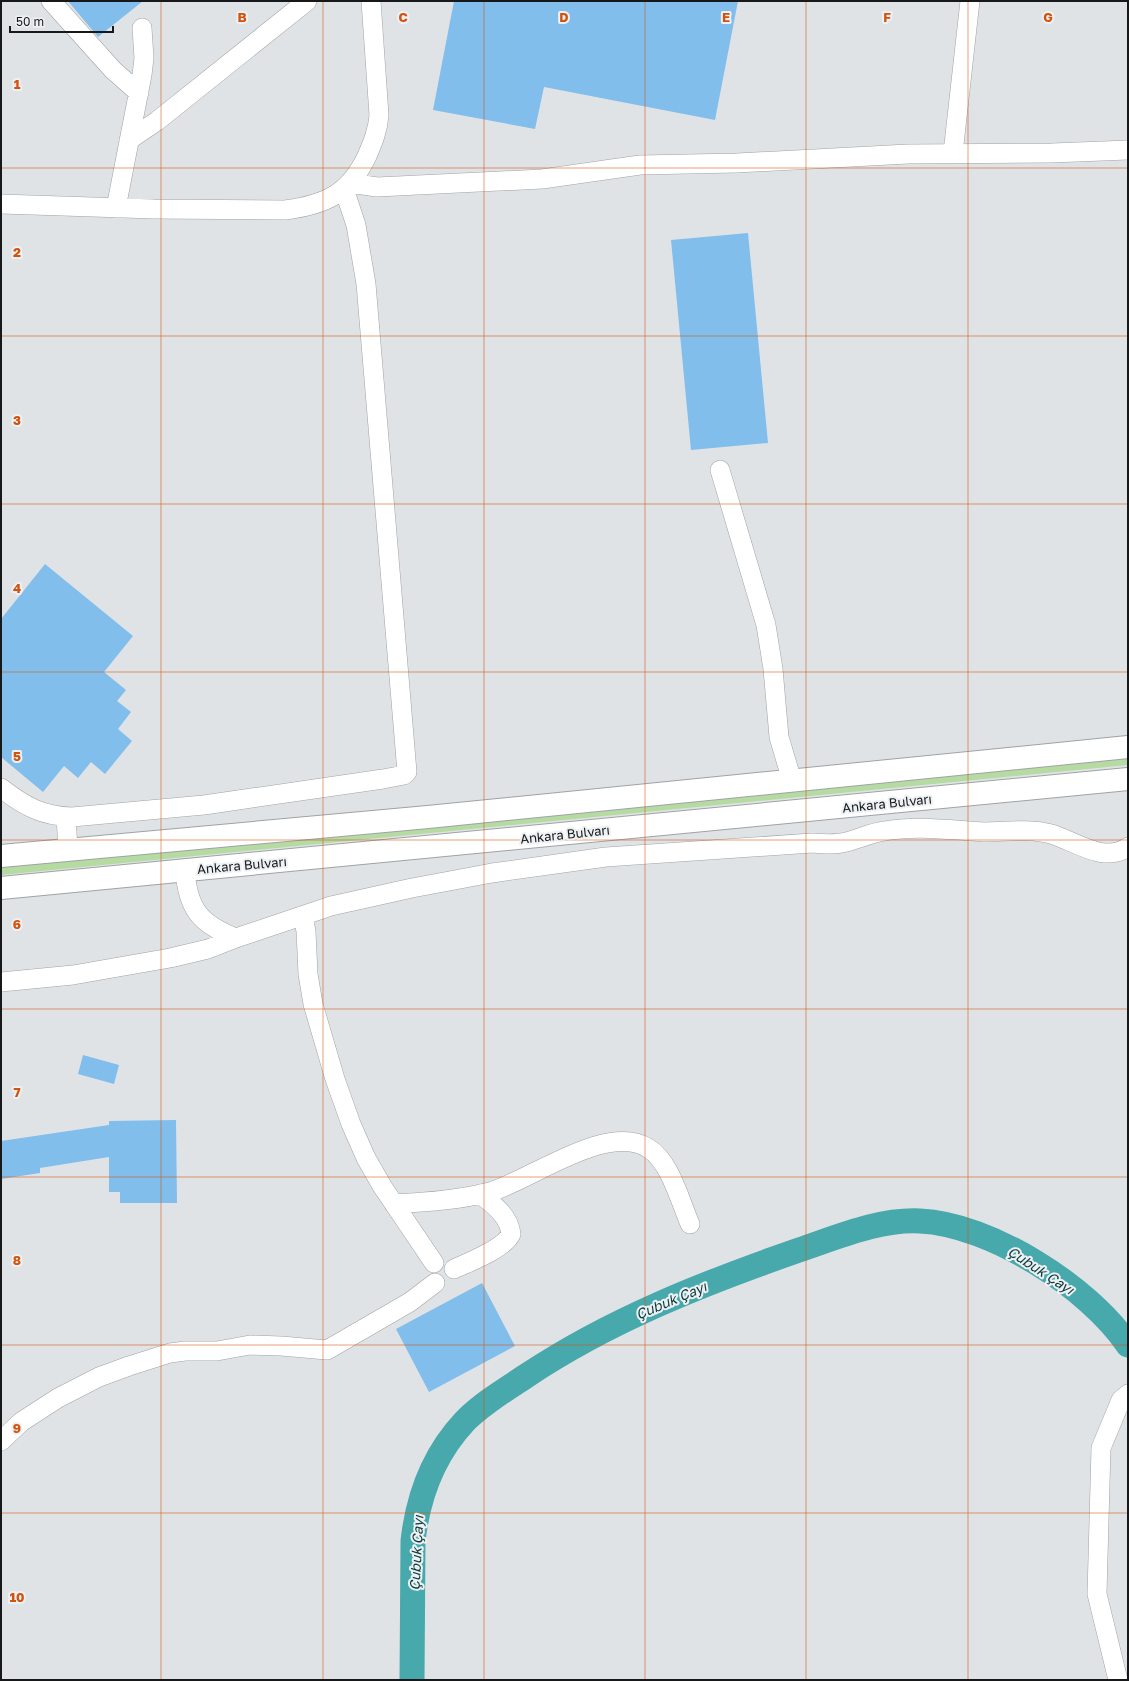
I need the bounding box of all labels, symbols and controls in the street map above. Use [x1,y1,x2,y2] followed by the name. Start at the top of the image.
[10,8,113,34] scale bar
[237,9,247,25] text: B
[398,9,408,25] text: C
[559,9,569,25] text: D
[722,9,730,25] text: E
[883,9,891,25] text: F
[1043,9,1053,25] text: G
[16,14,44,29] text: 50 m
[14,76,21,92] text: 1
[13,244,21,260] text: 2
[13,412,21,428] text: 3
[13,580,21,596] text: 4
[13,748,21,764] text: 5
[841,790,933,816] street label: Ankara Bulvarı
[519,821,611,847] street label: Ankara Bulvarı
[196,853,288,877] street label: Ankara Bulvarı
[13,916,21,932] text: 6
[13,1084,21,1100] text: 7
[1005,1242,1078,1298] water label: Çubuk Çayı
[13,1252,21,1268] text: 8
[633,1277,710,1323] water label: Çubuk Çayı
[13,1420,21,1436] text: 9
[406,1514,427,1591] water label: Çubuk Çayı
[9,1589,25,1605] text: 10

